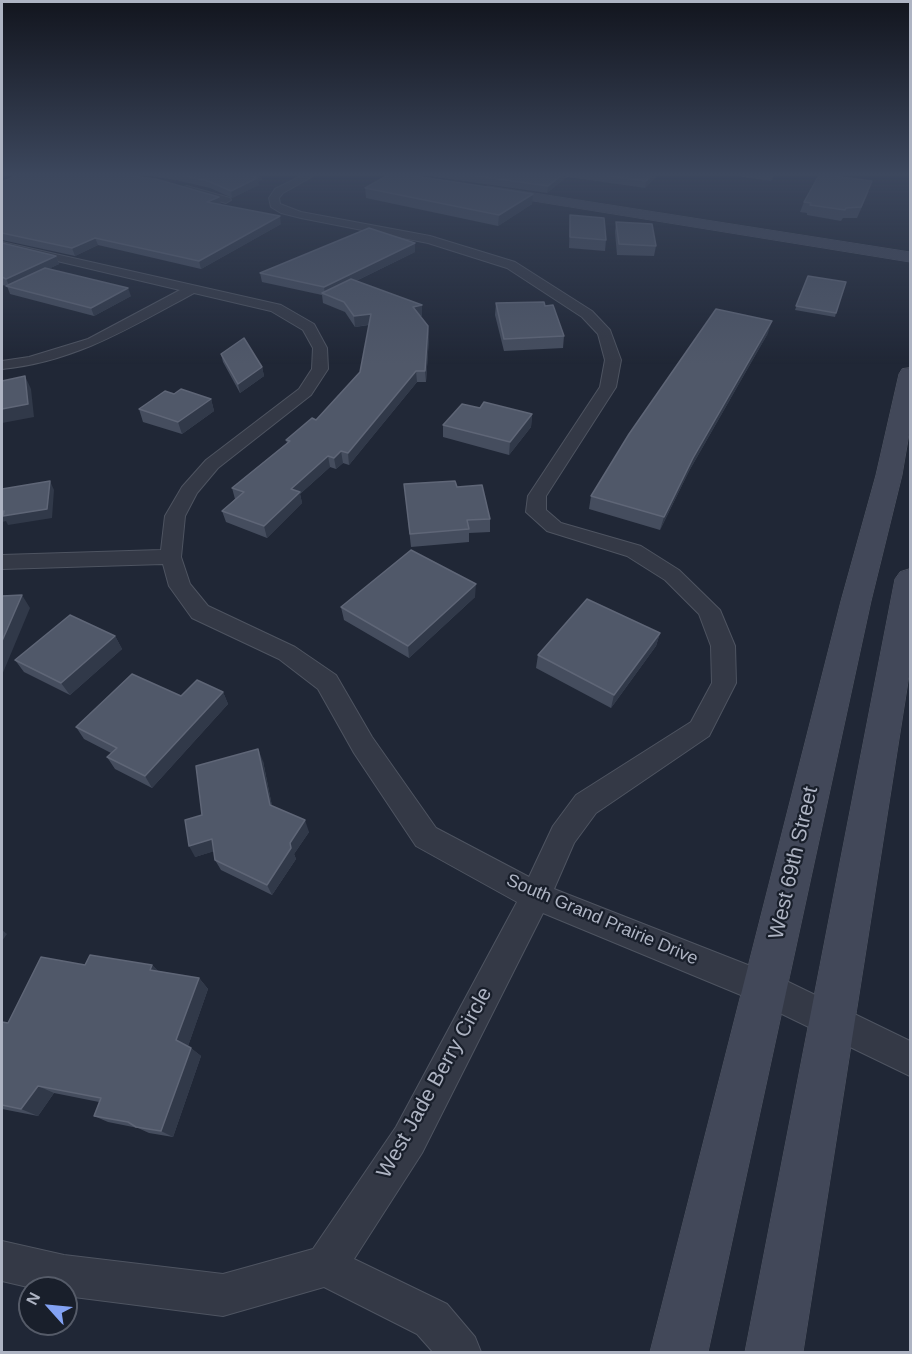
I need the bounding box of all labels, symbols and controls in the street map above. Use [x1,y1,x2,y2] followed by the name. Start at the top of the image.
[764,784,824,942] street label: West 69th Street
[503,870,701,970] street label: South Grand Prairie Drive
[372,983,498,1183] street label: West Jade Berry Circle
[18,1276,78,1336] north arrow
[23,1289,43,1308] text: N

